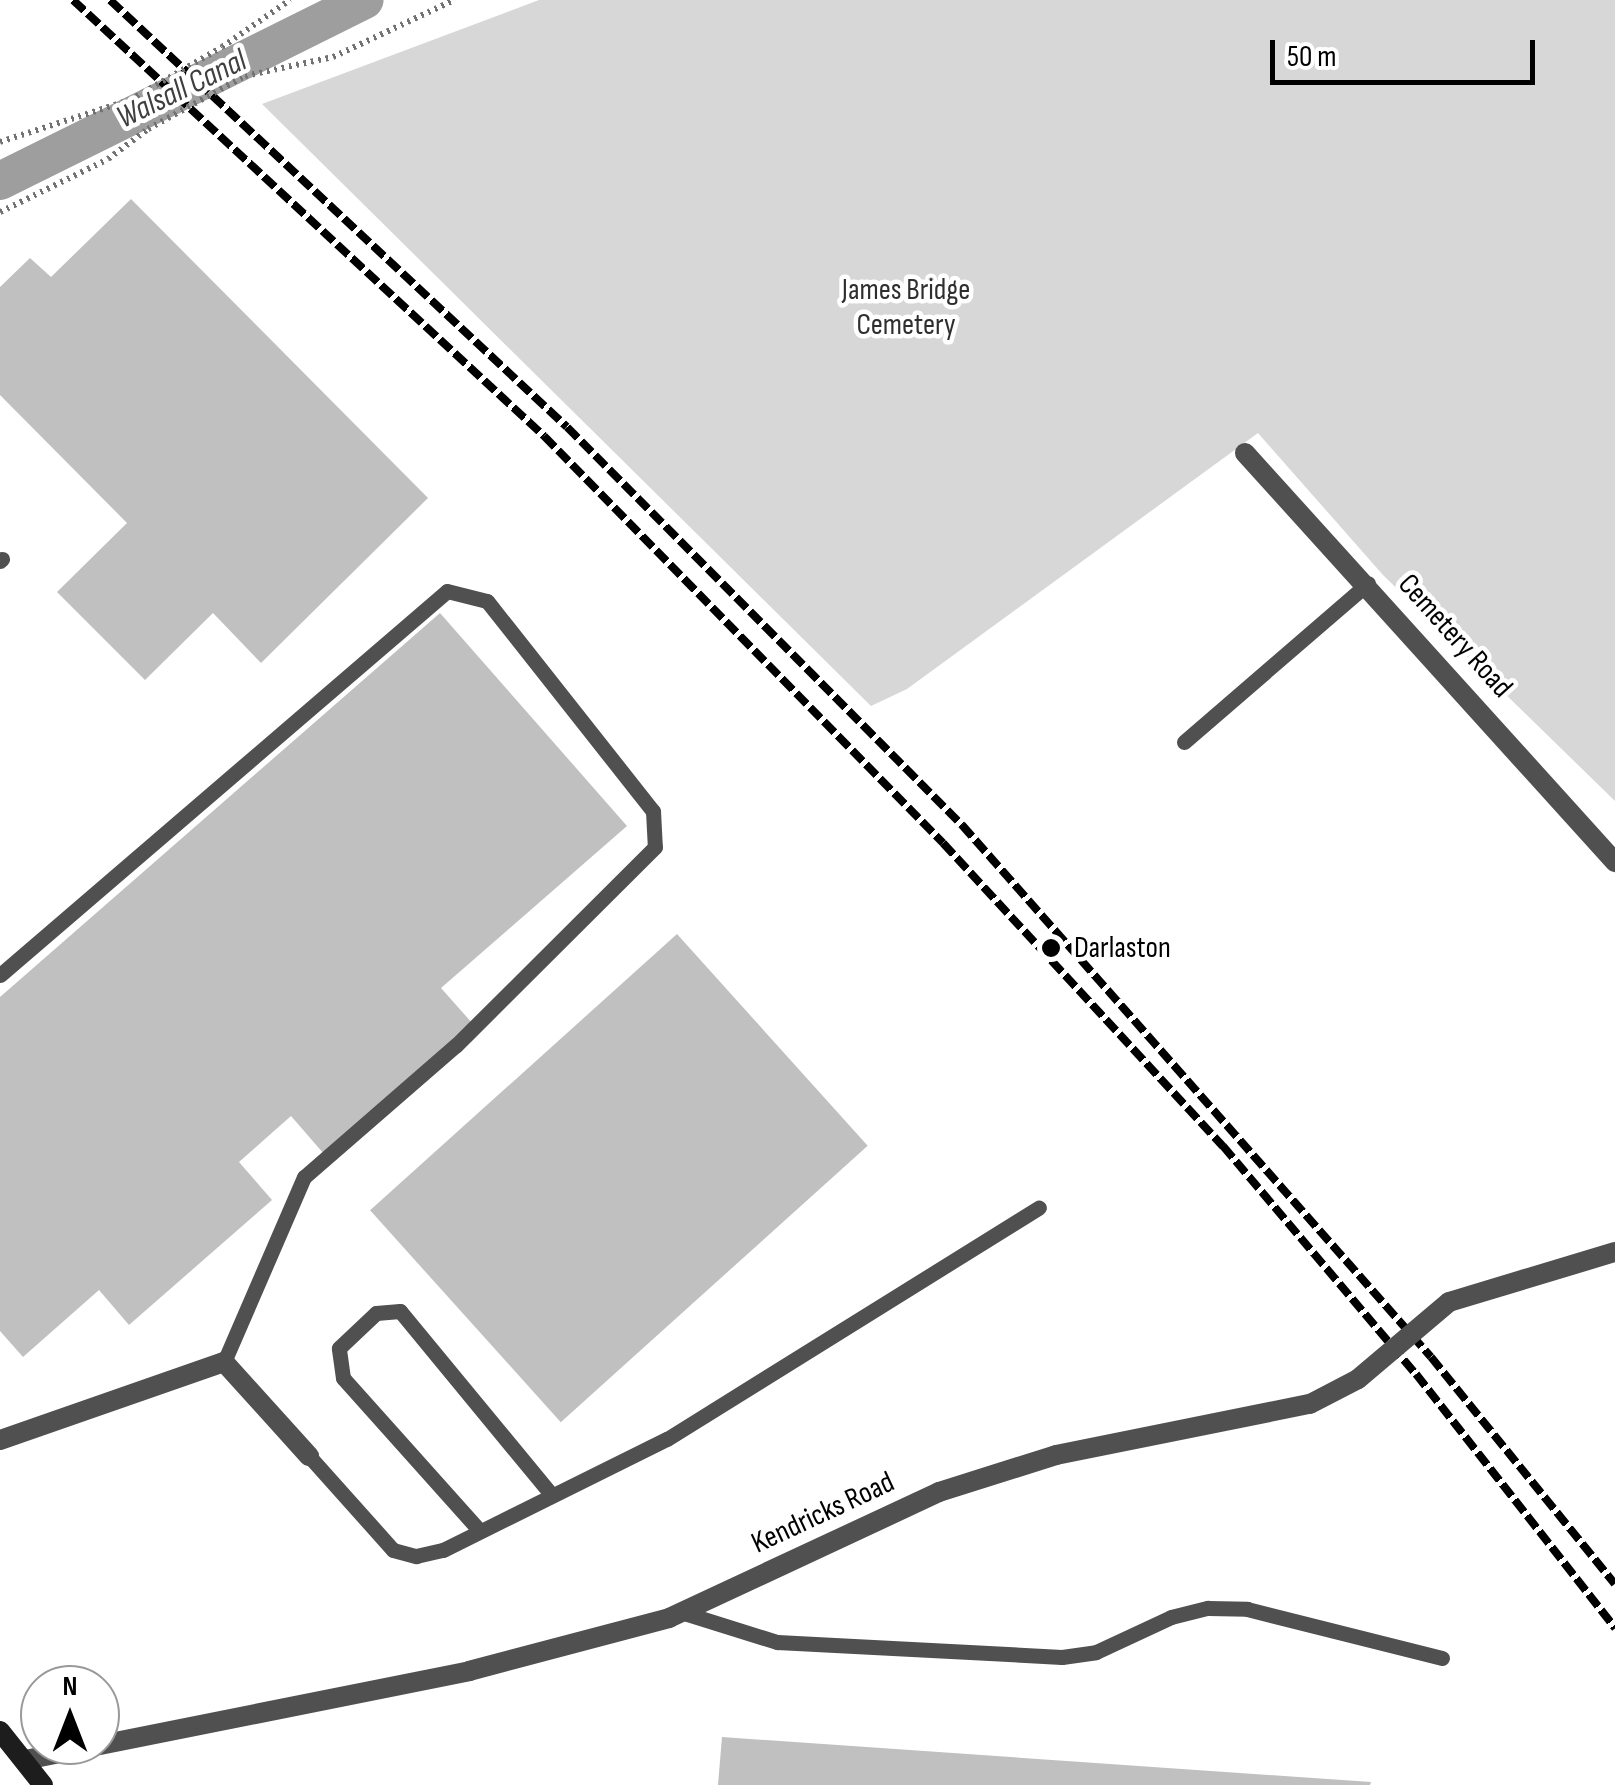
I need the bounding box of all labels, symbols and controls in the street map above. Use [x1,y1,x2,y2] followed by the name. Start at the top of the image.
[1275,20,1540,82] scale bar
[1287,39,1336,75] text: 50 m
[111,42,253,138] water label: Walsall Canal
[842,272,970,342] park label: James Bridge Cemetery
[1390,567,1520,705] street label: Cemetery Road
[1074,930,1171,966] place label: Darlaston
[1038,935,1064,961] marker: Darlaston
[746,1464,900,1562] street label: Kendricks Road
[20,1665,120,1765] north arrow
[63,1670,77,1703] text: N

